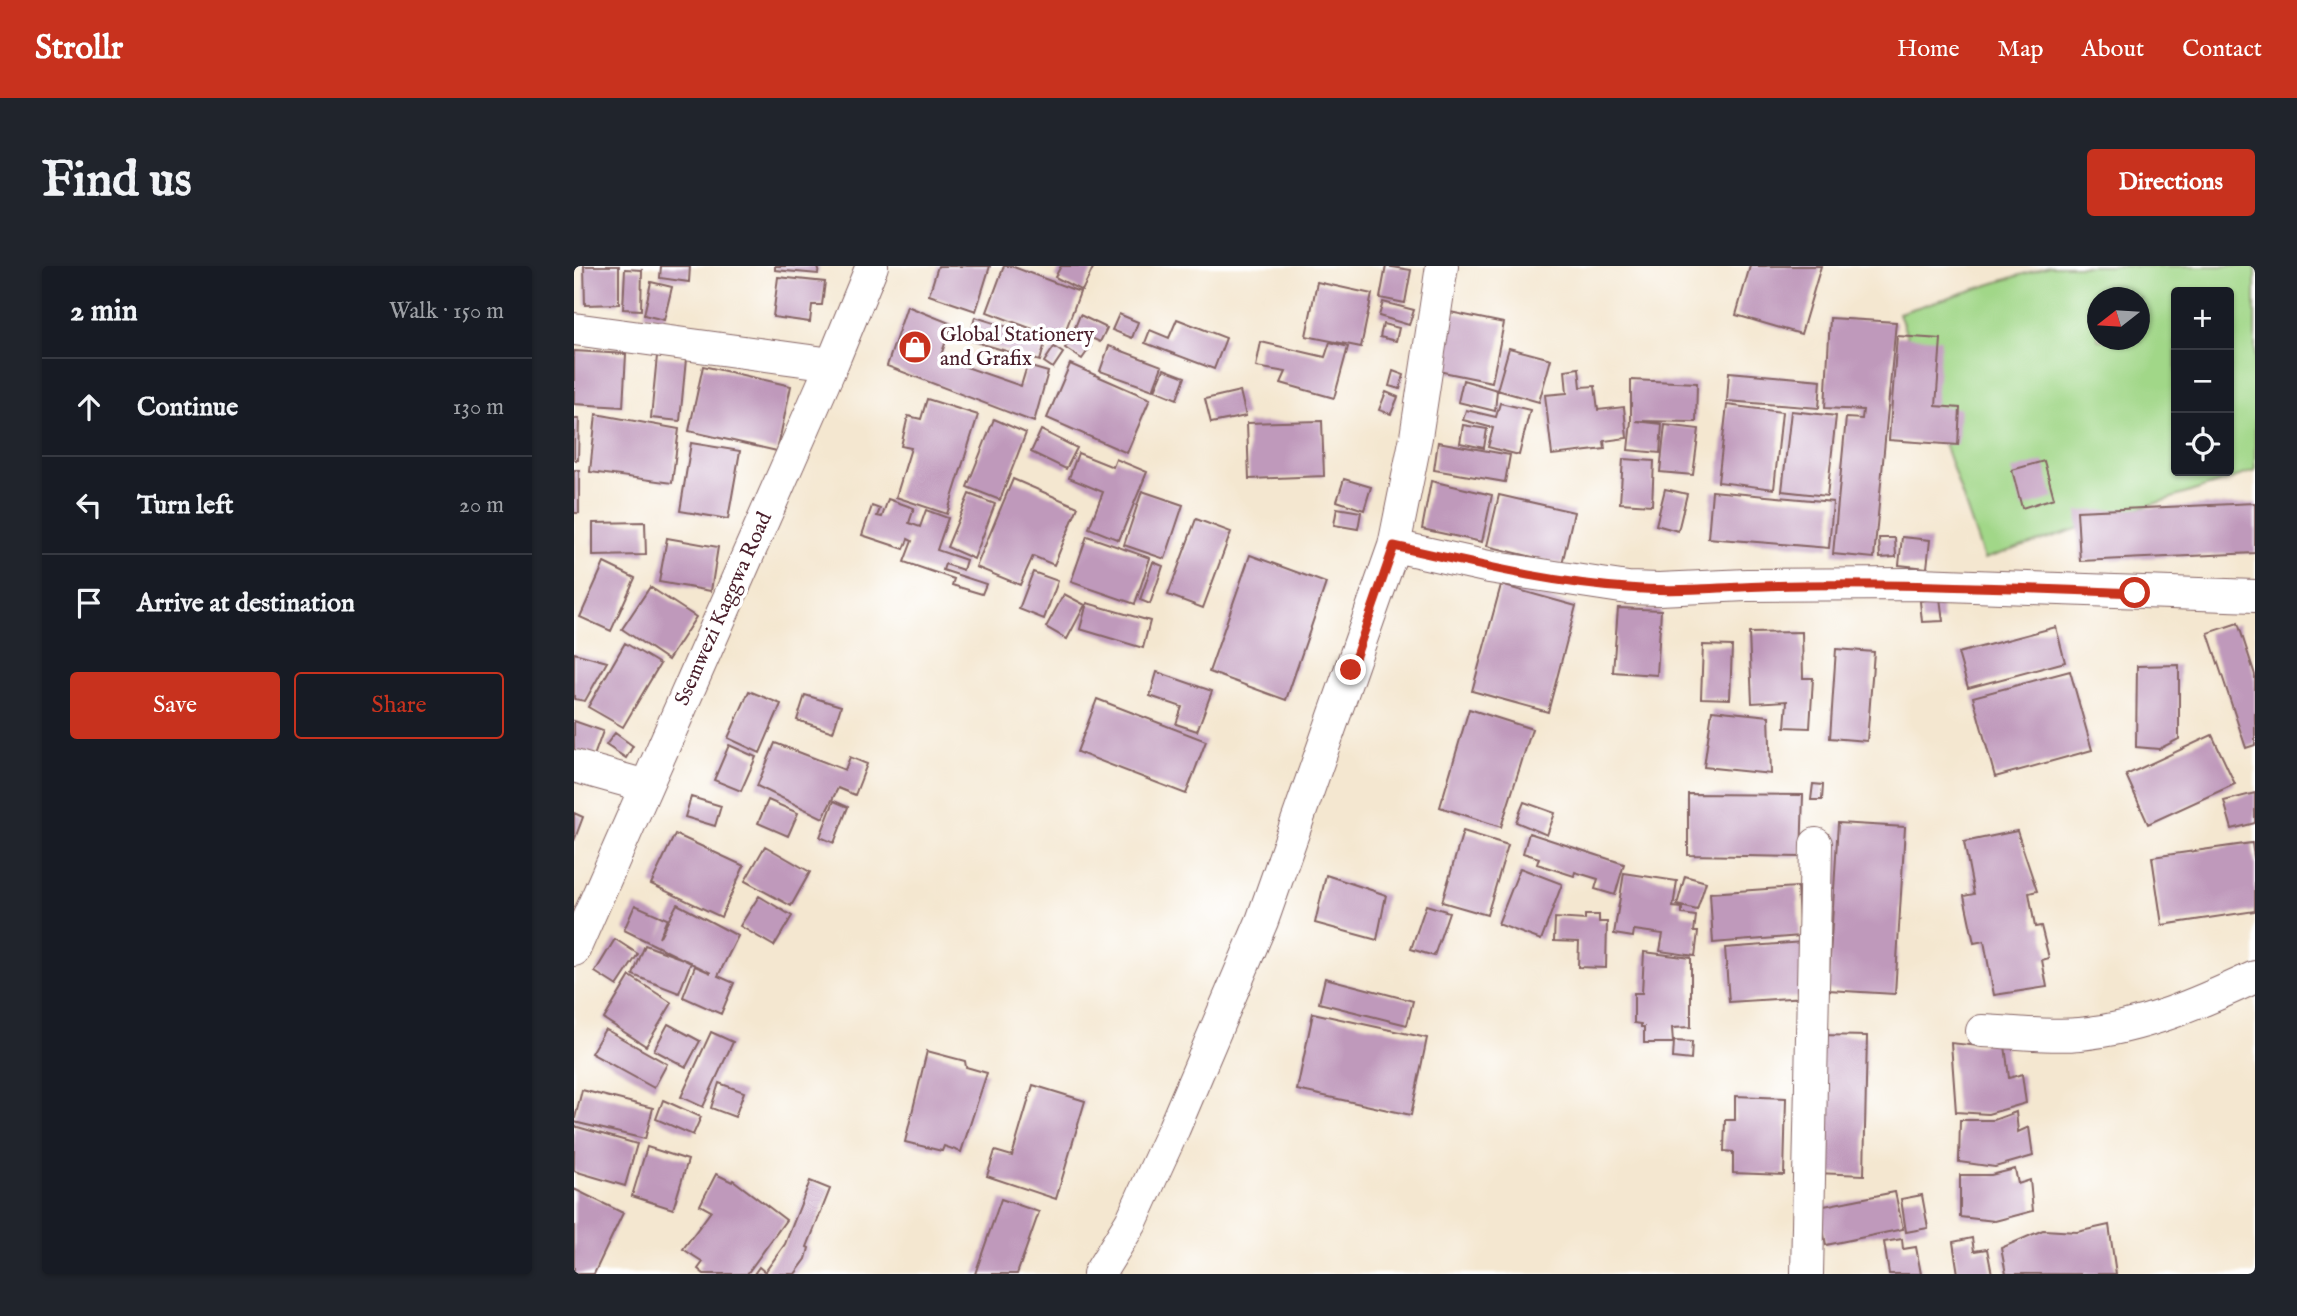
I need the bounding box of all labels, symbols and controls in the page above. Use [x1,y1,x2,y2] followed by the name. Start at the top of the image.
[35,28,123,70] text: Strollr
[1897,34,1960,65] text: Home
[1998,34,2044,65] text: Map
[2082,34,2144,65] text: About
[2182,34,2262,65] text: Contact
[2087,149,2255,216] button: Directions
[42,151,192,213] text: Find us
[2087,287,2150,350] north arrow
[2171,287,2234,476] map controls
[2171,287,2234,350] button: +
[70,293,138,331] text: 2 min
[389,297,504,326] text: Walk · 150 m
[940,322,1095,373] place label: Global Stationery and Grafix
[896,328,934,366] shop icon: Global Stationery and Grafix
[2171,350,2234,413] button: −
[70,388,108,426] icon: ahead
[137,391,238,424] text: Continue
[453,393,504,422] text: 130 m
[2171,413,2234,476] button: locate
[70,486,108,524] icon: left
[137,489,234,522] text: Turn left
[459,491,504,520] text: 20 m
[669,507,779,710] street label: Ssemwezi Kaggwa Road
[2119,577,2150,608] route start
[70,584,108,622] icon: arrive
[137,587,355,620] text: Arrive at destination
[1335,654,1366,685] route end
[70,672,280,739] button: Save
[294,672,504,739] button: Share

